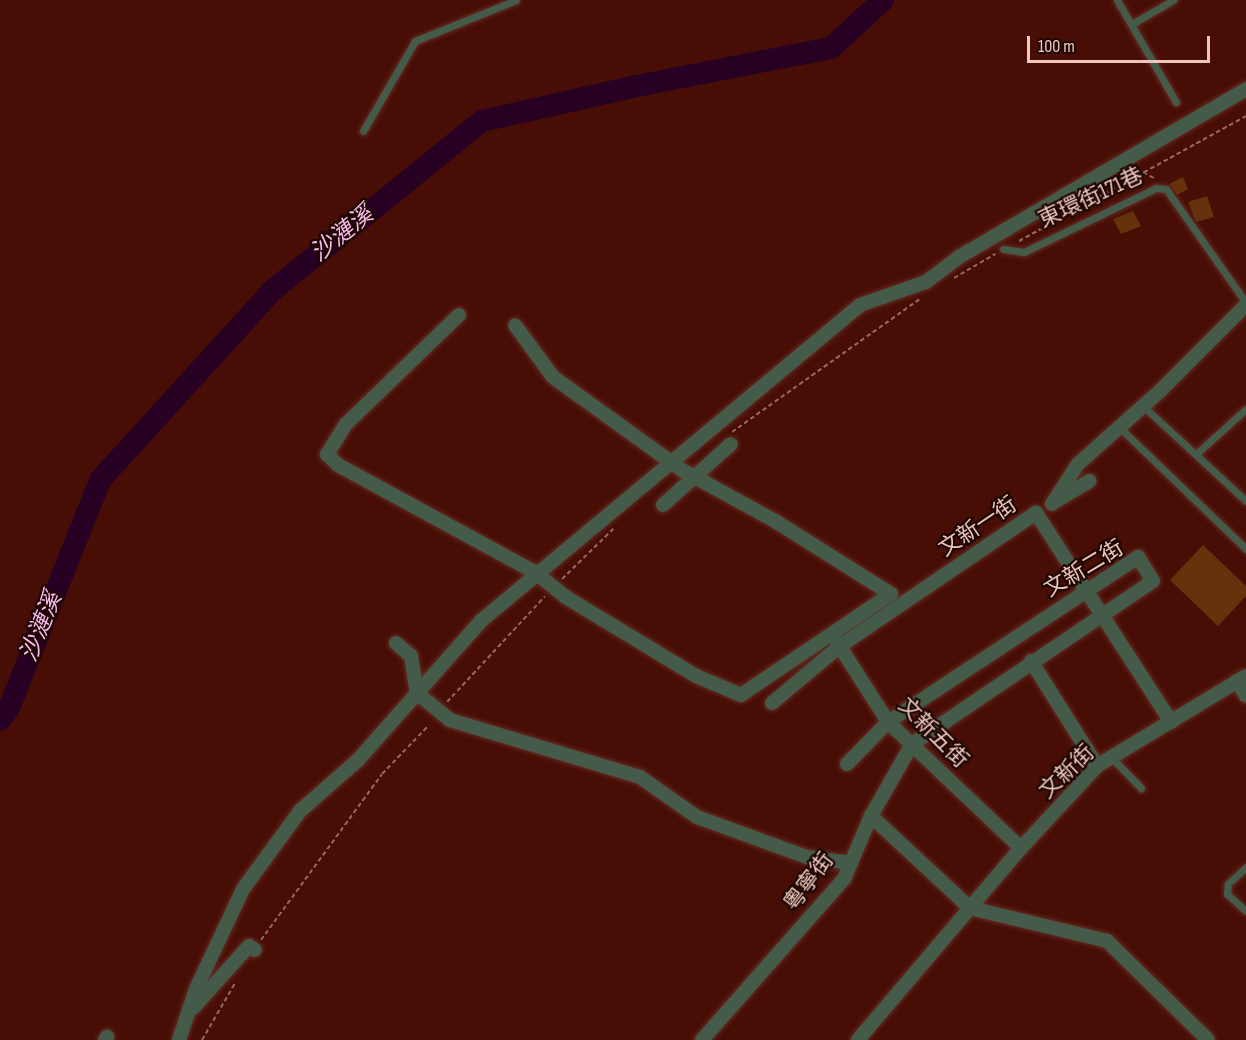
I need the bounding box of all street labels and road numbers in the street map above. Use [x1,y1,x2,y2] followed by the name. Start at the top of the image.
[1035,162,1147,234] street label: 東環街171巷
[934,491,1022,563] street label: 文新一街
[1039,535,1129,603] street label: 文新二街
[893,693,973,773] street label: 文新五街
[1034,740,1100,804] street label: 文新街
[779,848,839,916] street label: 粵寧街

